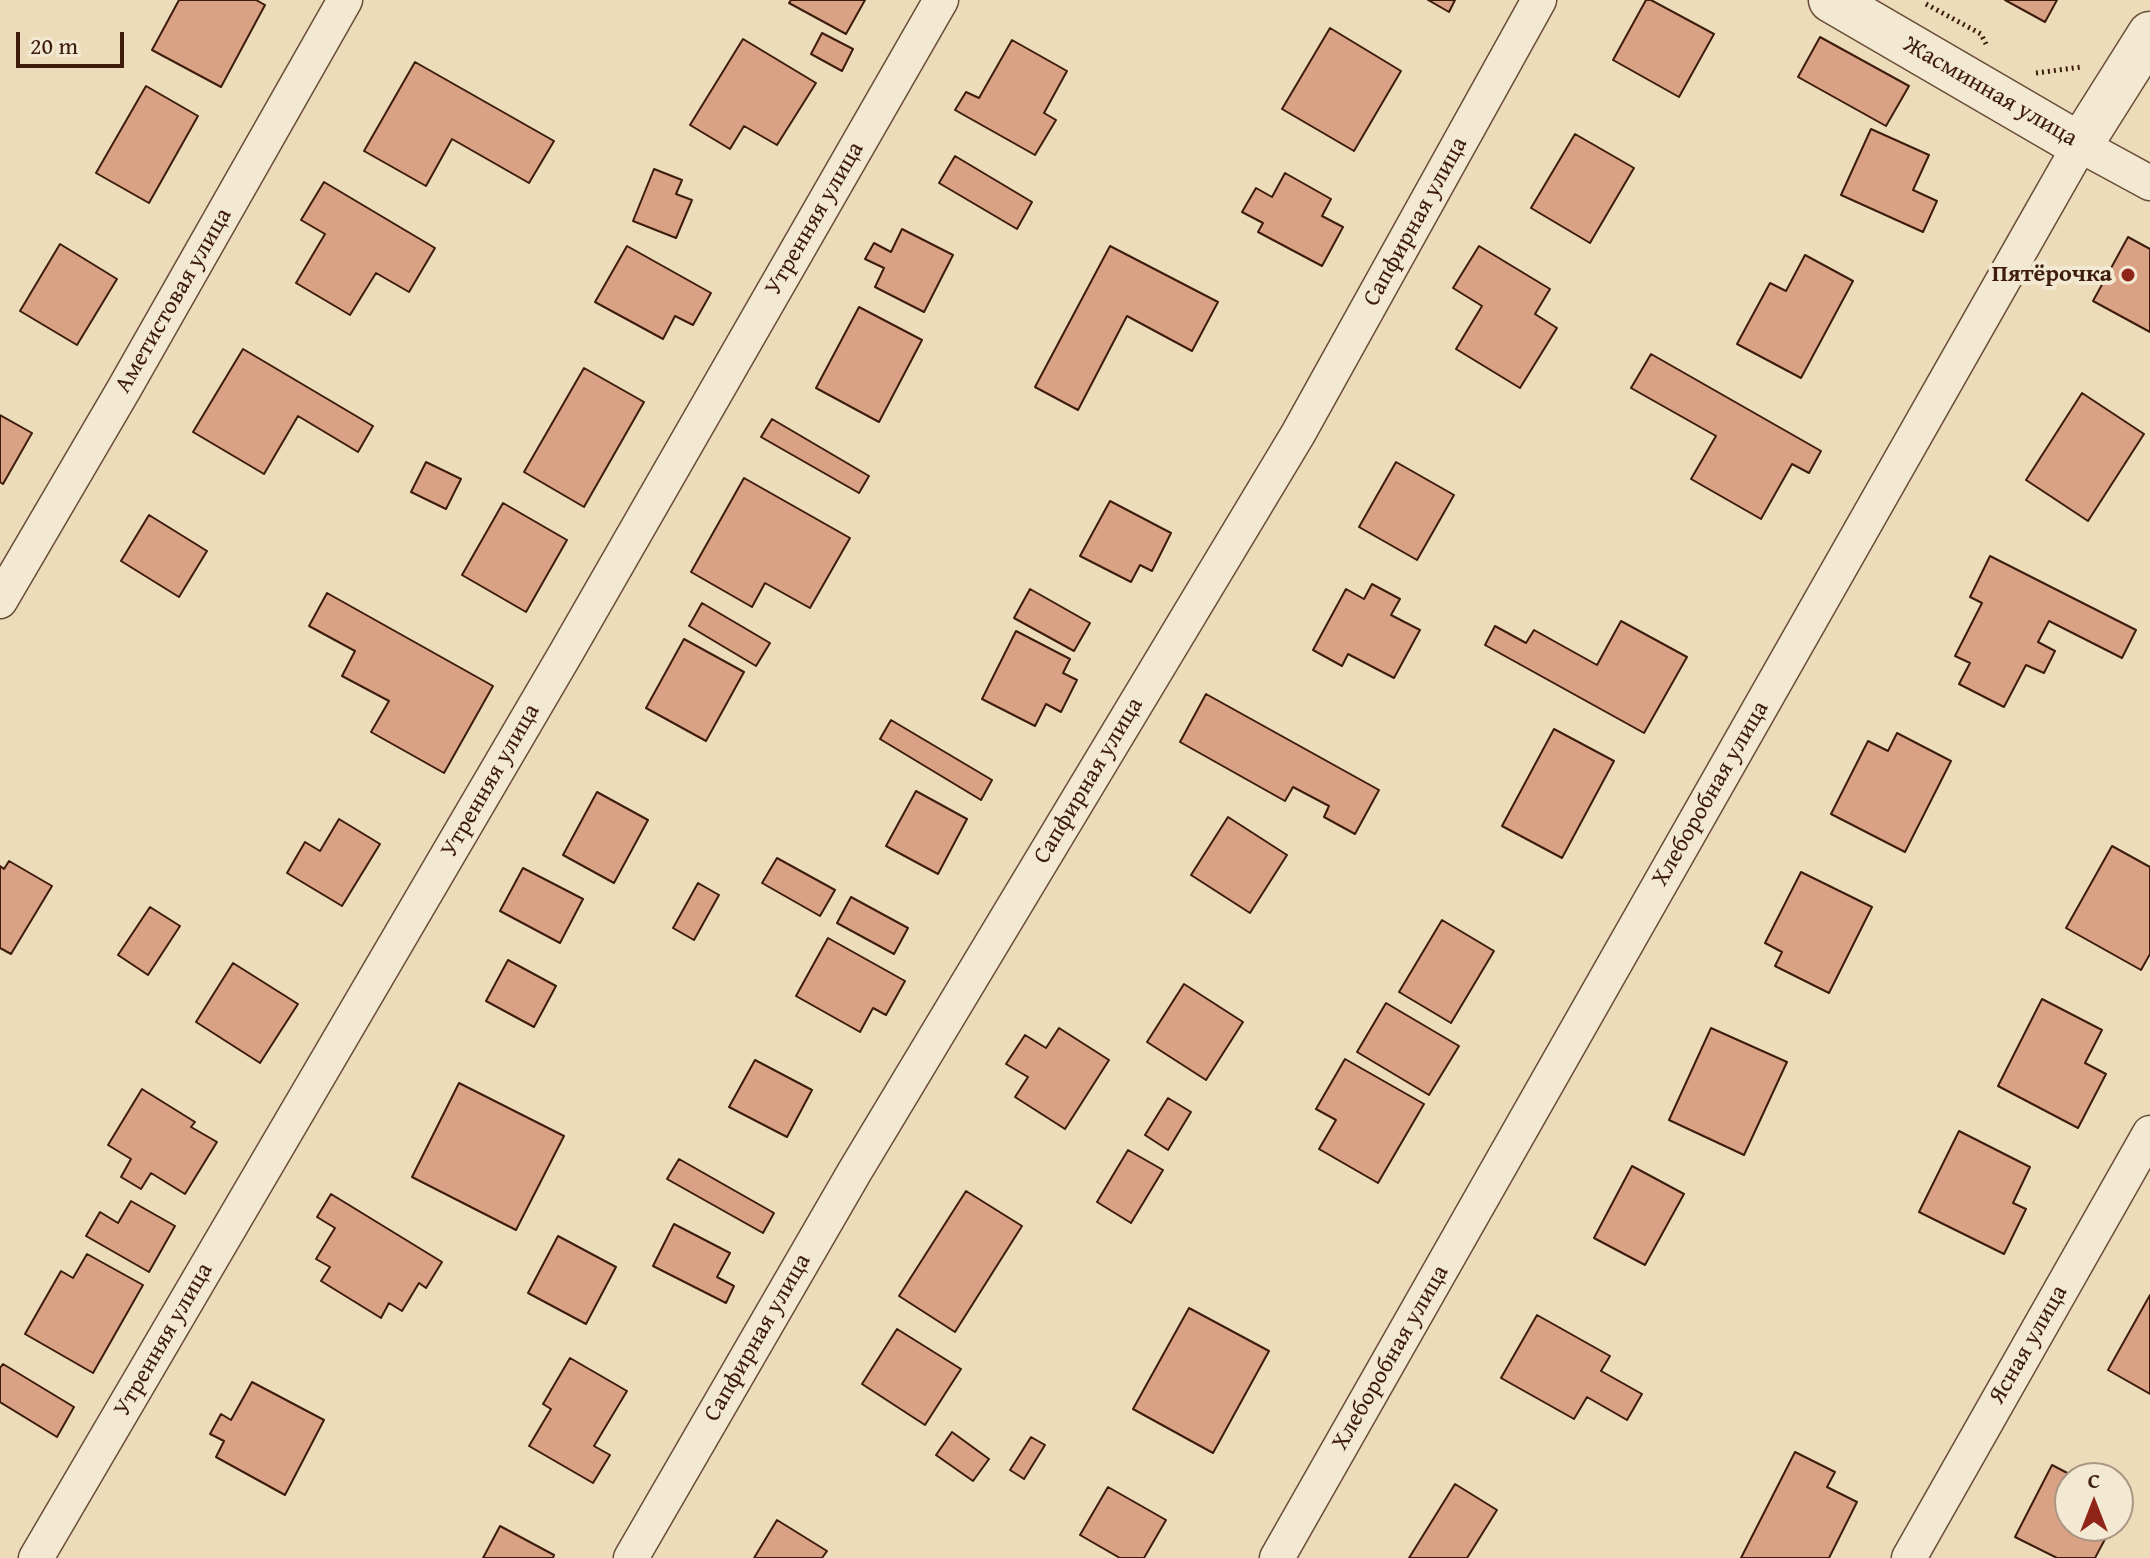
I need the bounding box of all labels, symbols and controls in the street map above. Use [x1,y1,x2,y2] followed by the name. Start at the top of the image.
[20,16,128,66] scale bar
[30,28,78,63] text: 20 m
[1898,30,2082,154] street label: Жасминная улица
[1358,132,1474,312] street label: Сапфирная улица
[759,137,871,301] street label: Утренняя улица
[109,203,239,399] street label: Аметистовая улица
[1992,261,2112,289] place label: Пятёрочка
[2119,266,2137,284] marker: Пятёрочка
[1028,693,1150,869] street label: Сапфирная улица
[1646,696,1776,892] street label: Хлеборобная улица
[435,699,547,863] street label: Утренняя улица
[698,1249,818,1427] street label: Сапфирная улица
[108,1258,220,1422] street label: Утренняя улица
[1326,1260,1456,1456] street label: Хлеборобная улица
[1983,1281,2075,1409] street label: Ясная улица
[2054,1462,2134,1542] north arrow
[2088,1464,2100,1496] text: С

